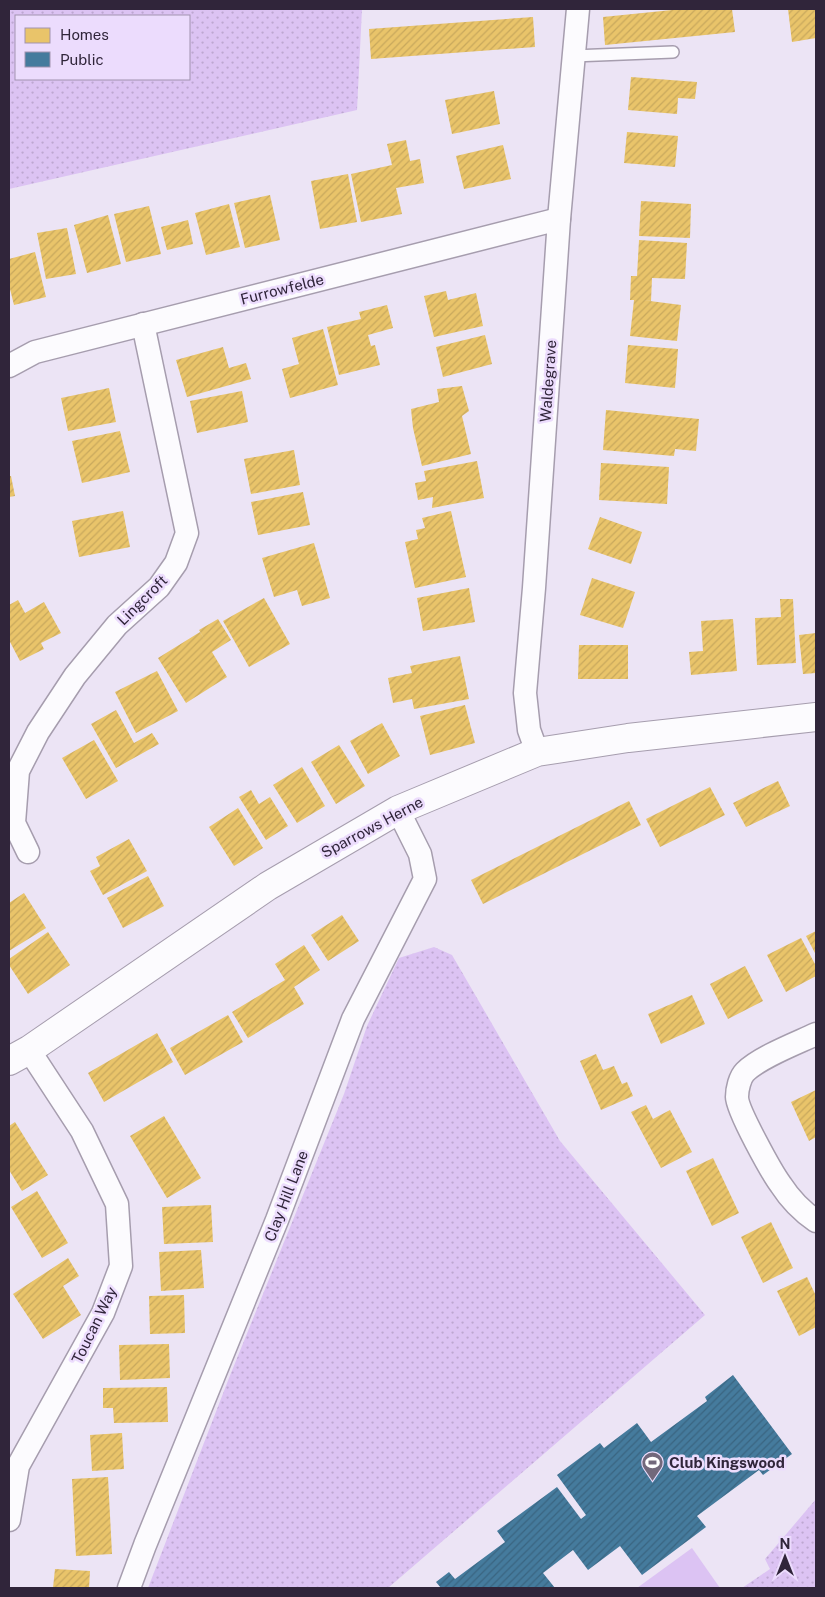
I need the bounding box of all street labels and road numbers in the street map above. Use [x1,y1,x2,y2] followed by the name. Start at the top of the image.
[239,270,325,308] street label: Furrowfelde
[537,339,559,423] street label: Waldegrave
[114,571,171,628] street label: Lingcroft
[318,793,426,861] street label: Sparrows Herne
[261,1148,311,1244] street label: Clay Hill Lane
[68,1284,120,1366] street label: Toucan Way

